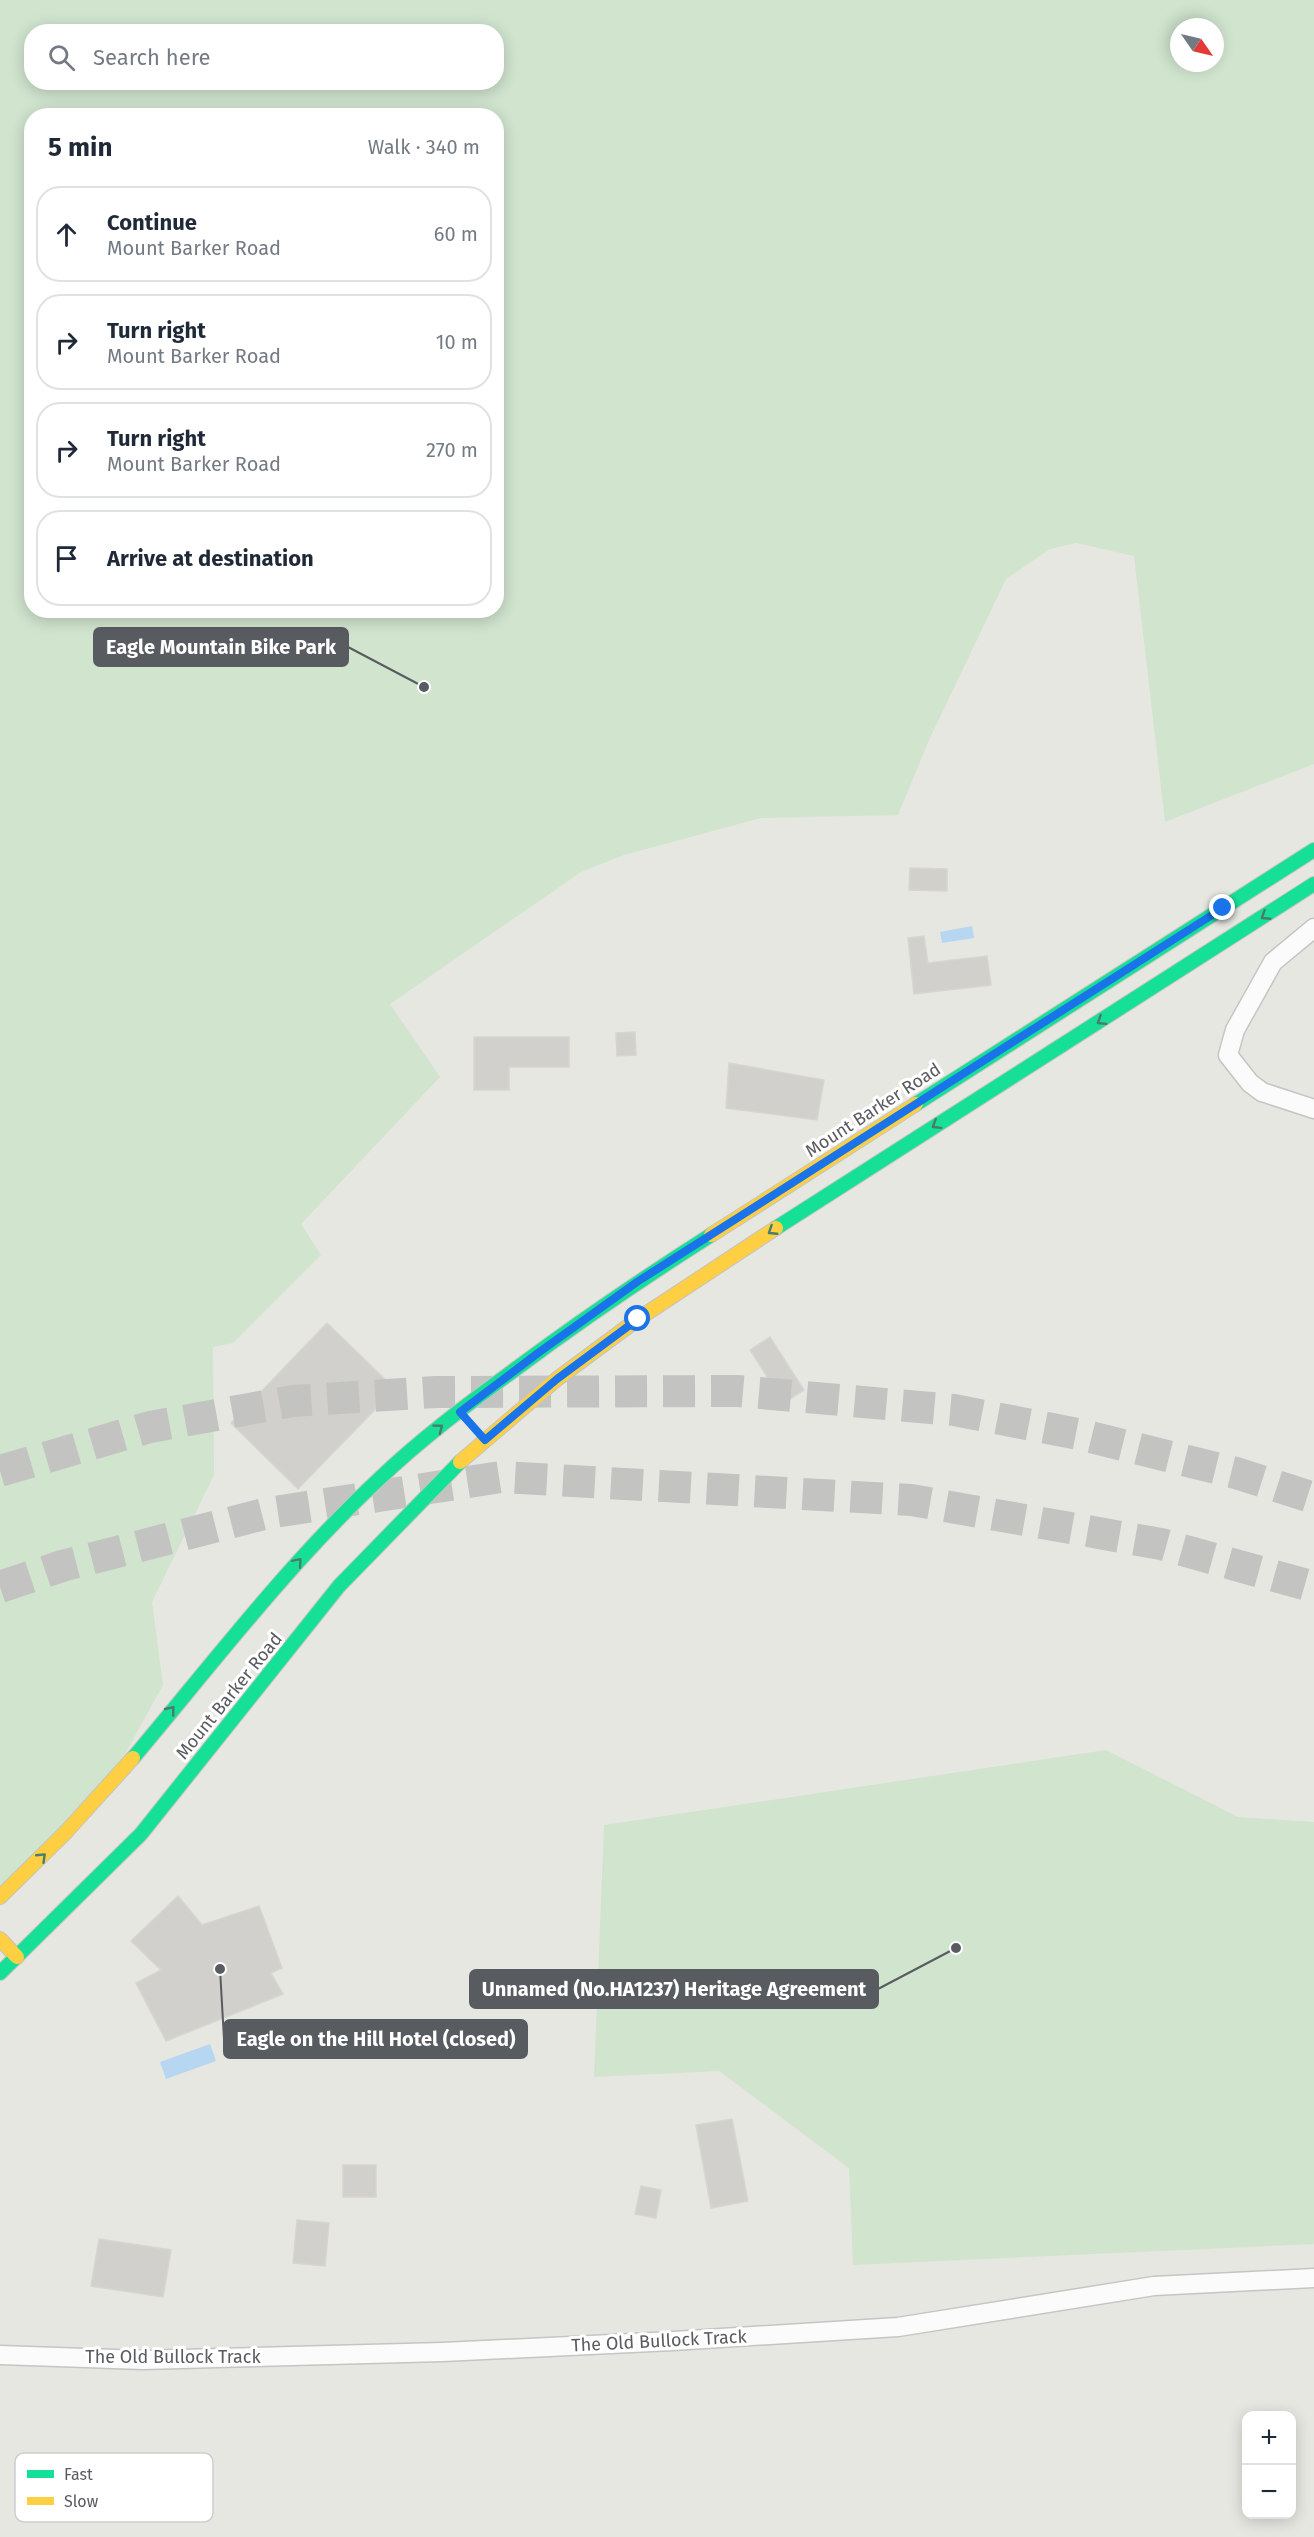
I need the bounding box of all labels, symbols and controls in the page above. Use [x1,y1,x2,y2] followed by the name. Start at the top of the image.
[1170,18,1224,72] north arrow
[24,24,504,90] search box
[45,41,78,74] icon: search
[93,44,211,71] text: Search here
[48,132,112,163] text: 5 min
[368,135,480,159] text: Walk · 340 m
[107,209,197,236] text: Continue
[50,218,83,251] icon: ahead
[434,222,478,246] text: 60 m
[107,236,281,260] text: Mount Barker Road
[107,317,206,344] text: Turn right
[50,326,83,359] icon: right
[436,330,478,354] text: 10 m
[107,344,281,368] text: Mount Barker Road
[107,425,206,452] text: Turn right
[50,434,83,467] icon: right
[426,438,478,462] text: 270 m
[107,452,281,476] text: Mount Barker Road
[50,542,83,575] icon: arrive
[107,545,314,572] text: Arrive at destination
[94,628,348,666] callout: Eagle Mountain Bike Park
[106,635,337,659] text: Eagle Mountain Bike Park
[1209,894,1235,920] route end
[1261,909,1272,920] one-way arrow
[1096,1014,1107,1025] one-way arrow
[801,1058,945,1162] street label: Mount Barker Road
[932,1118,942,1130] one-way arrow
[768,1224,779,1235] one-way arrow
[624,1305,650,1331] route start
[432,1424,443,1435] one-way arrow
[291,1558,302,1569] one-way arrow
[171,1628,287,1764] street label: Mount Barker Road
[163,1706,174,1717] one-way arrow
[36,1853,46,1864] one-way arrow
[470,1970,878,2008] callout: Unnamed (No.HA1237) Heritage Agreement
[482,1977,867,2001] text: Unnamed (No.HA1237) Heritage Agreement
[224,2020,527,2058] callout: Eagle on the Hill Hotel (closed)
[236,2027,516,2051] text: Eagle on the Hill Hotel (closed)
[571,2325,748,2357] street label: The Old Bullock Track
[85,2346,261,2368] street label: The Old Bullock Track
[1242,2411,1296,2519] map controls
[1242,2411,1296,2465] button: +
[15,2453,213,2522] legend
[64,2465,93,2484] text: Fast
[1242,2465,1296,2519] button: −
[64,2492,99,2511] text: Slow

